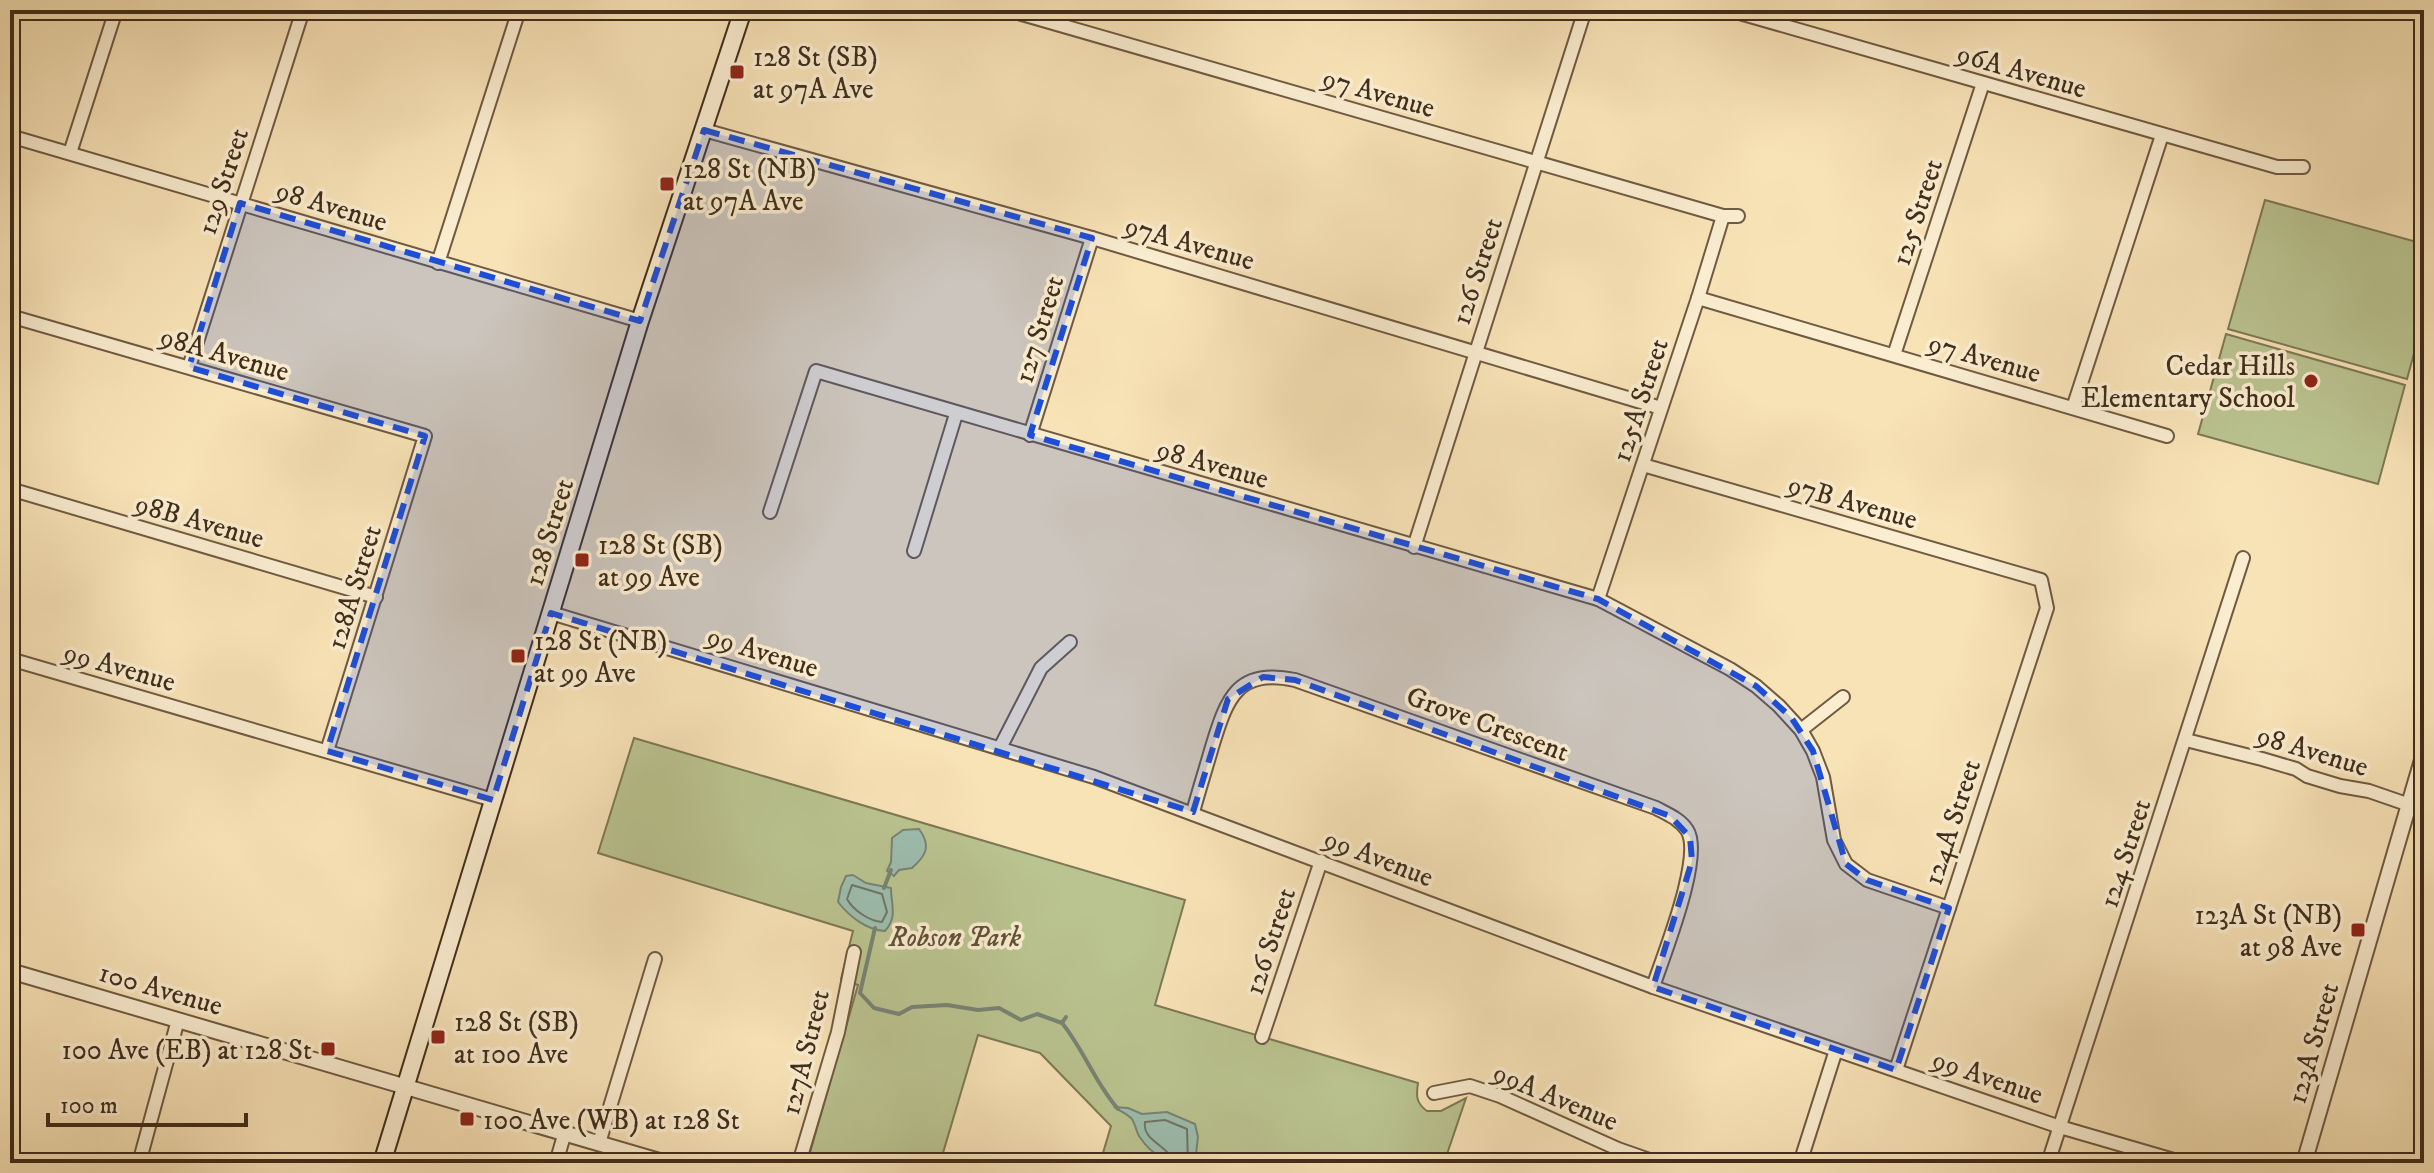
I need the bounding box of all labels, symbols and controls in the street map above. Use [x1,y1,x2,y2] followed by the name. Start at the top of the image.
[1951,36,2090,107] street label: 96A Avenue
[753,40,878,107] place label: 128 St (SB) at 97A Ave
[1316,60,1439,126] street label: 97 Avenue
[728,63,746,81] marker: 128 St (SB) at 97A Ave
[190,124,257,239] street label: 129 Street
[683,152,816,219] place label: 128 St (NB) at 97A Ave
[1884,155,1951,270] street label: 125 Street
[270,172,392,240] street label: 98 Avenue
[658,175,676,193] marker: 128 St (NB) at 97A Ave
[1119,208,1258,279] street label: 97A Avenue
[1444,213,1511,330] street label: 126 Street
[1007,272,1072,387] street label: 127 Street
[154,319,293,390] street label: 98A Avenue
[1922,325,2045,391] street label: 97 Avenue
[1604,334,1677,467] street label: 125A Street
[2081,349,2296,416] place label: Cedar Hills Elementary School
[2302,372,2320,390] marker: Cedar Hills Elementary School
[1151,431,1273,497] street label: 98 Avenue
[1782,467,1921,538] street label: 97B Avenue
[517,475,582,590] street label: 128 Street
[129,486,268,557] street label: 98B Avenue
[319,521,390,654] street label: 128A Street
[598,528,723,595] place label: 128 St (SB) at 99 Ave
[573,551,591,569] marker: 128 St (SB) at 99 Ave
[701,618,823,686] street label: 99 Avenue
[534,624,667,691] place label: 128 St (NB) at 99 Ave
[58,634,180,700] street label: 99 Avenue
[509,647,527,665] marker: 128 St (NB) at 99 Ave
[1401,679,1574,770] street label: Grove Crescent
[2251,717,2373,785] street label: 98 Avenue
[1916,755,1989,890] street label: 124A Street
[2091,795,2159,912] street label: 124 Street
[1317,821,1438,895] street label: 99 Avenue
[1237,883,1304,1000] street label: 126 Street
[2195,898,2342,965] place label: 123A St (NB) at 98 Ave
[888,920,1021,955] park label: Robson Park
[2349,921,2367,939] marker: 123A St (NB) at 98 Ave
[95,955,226,1024] street label: 100 Avenue
[2279,979,2347,1108] street label: 123A Street
[773,986,838,1119] street label: 127A Street
[454,1005,579,1072] place label: 128 St (SB) at 100 Ave
[429,1028,447,1046] marker: 128 St (SB) at 100 Ave
[62,1033,312,1068] place label: 100 Ave (EB) at 128 St
[319,1040,337,1058] marker: 100 Ave (EB) at 128 St
[1926,1042,2047,1113] street label: 99 Avenue
[1486,1055,1623,1139] street label: 99A Avenue
[48,1077,246,1127] scale bar
[60,1091,118,1121] text: 100 m
[483,1103,740,1138] place label: 100 Ave (WB) at 128 St
[458,1110,476,1128] marker: 100 Ave (WB) at 128 St

